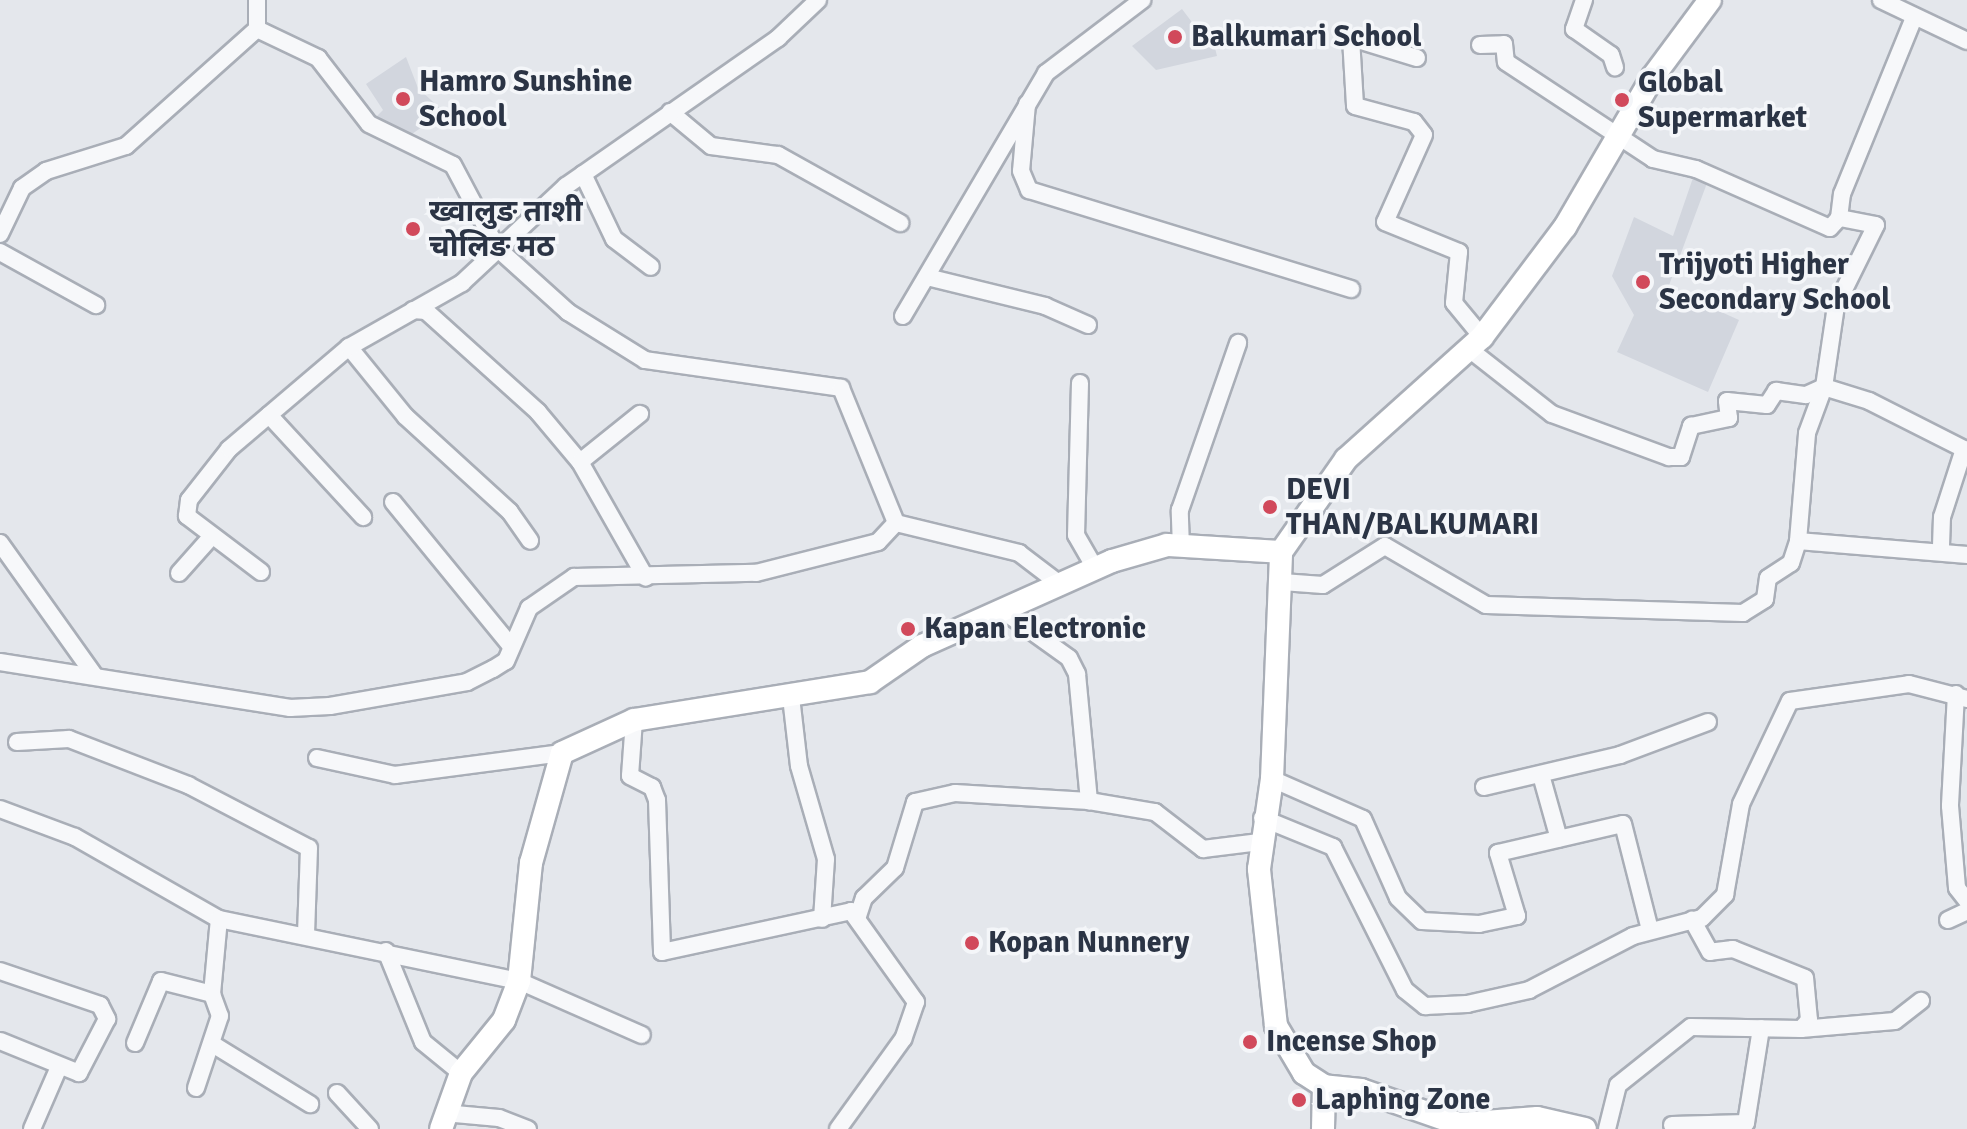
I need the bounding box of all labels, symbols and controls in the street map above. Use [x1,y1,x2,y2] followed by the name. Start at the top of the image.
[1191,19,1422,55] place label: Balkumari School
[1166,28,1184,46] marker: Balkumari School
[419,64,632,134] place label: Hamro Sunshine School
[1638,65,1807,136] place label: Global Supermarket
[394,90,412,108] marker: Hamro Sunshine School
[1613,91,1631,109] marker: Global Supermarket
[429,194,583,264] place label: ख्वालुङ ताशी चोलिङ मठ
[404,220,422,238] marker: ख्वालुङ ताशी चोलिङ मठ
[1659,247,1891,318] place label: Trijyoti Higher Secondary School
[1634,273,1652,291] marker: Trijyoti Higher Secondary School
[1286,472,1539,542] place label: DEVI THAN/BALKUMARI
[1261,498,1279,516] marker: DEVI THAN/BALKUMARI
[924,611,1146,647] place label: Kapan Electronic
[899,620,917,638] marker: Kapan Electronic
[988,925,1189,961] place label: Kopan Nunnery
[963,934,981,952] marker: Kopan Nunnery
[1266,1024,1437,1060] place label: Incense Shop
[1241,1033,1259,1051] marker: Incense Shop
[1315,1082,1491,1118] place label: Laphing Zone
[1290,1091,1308,1109] marker: Laphing Zone

